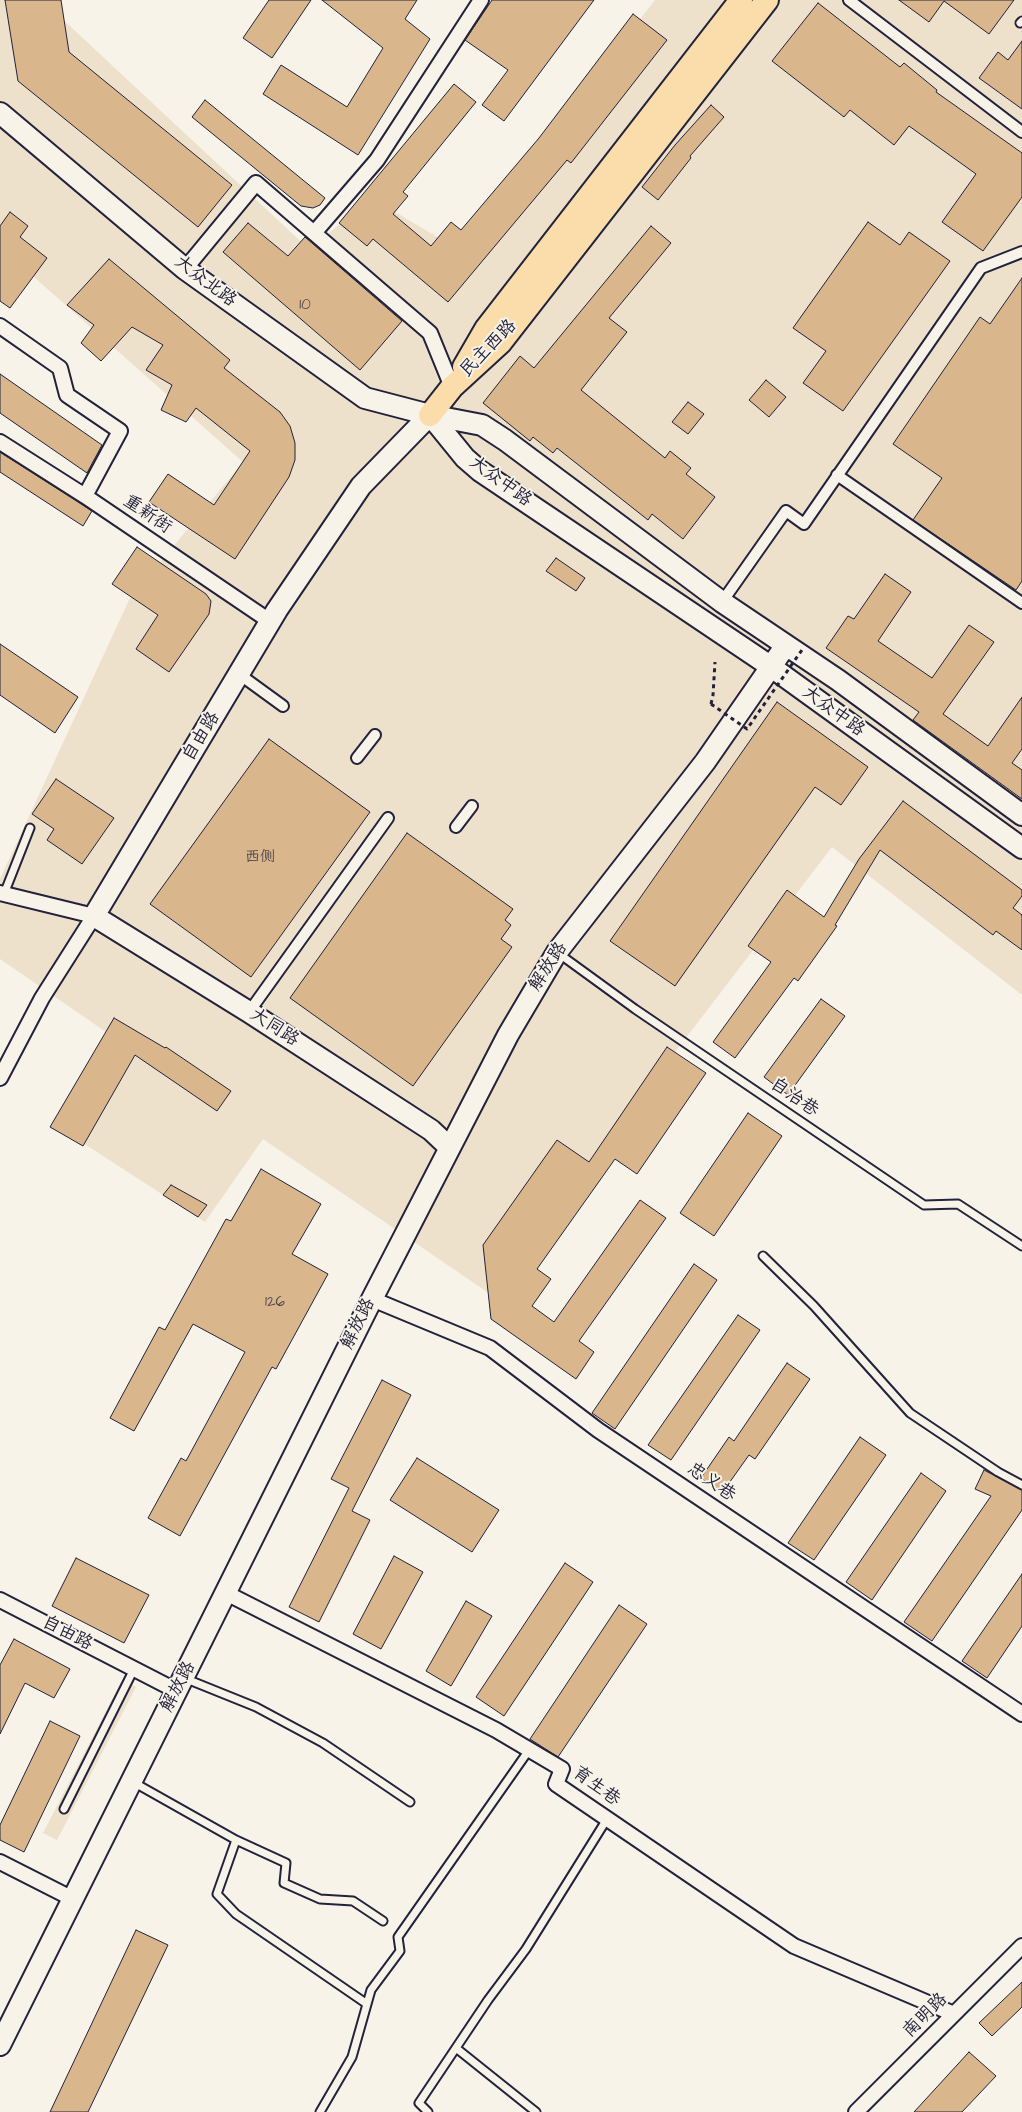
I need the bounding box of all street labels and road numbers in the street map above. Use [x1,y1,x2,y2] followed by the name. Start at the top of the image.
[170,252,240,312] street label: 大众北路
[456,316,522,382] street label: 民主西路
[465,452,535,512] street label: 大众中路
[119,491,175,539] street label: 重新街
[798,682,868,742] street label: 大众中路
[179,708,225,766] street label: 自由路
[525,938,573,996] street label: 解放路
[245,1004,303,1052] street label: 大同路
[766,1074,822,1122] street label: 自治巷
[337,1295,381,1353] street label: 解放路
[683,1459,739,1507] street label: 忠义巷
[38,1612,96,1656] street label: 自由路
[157,1658,201,1716] street label: 解放路
[568,1762,624,1812] street label: 育生巷
[899,1989,953,2043] street label: 南明路

